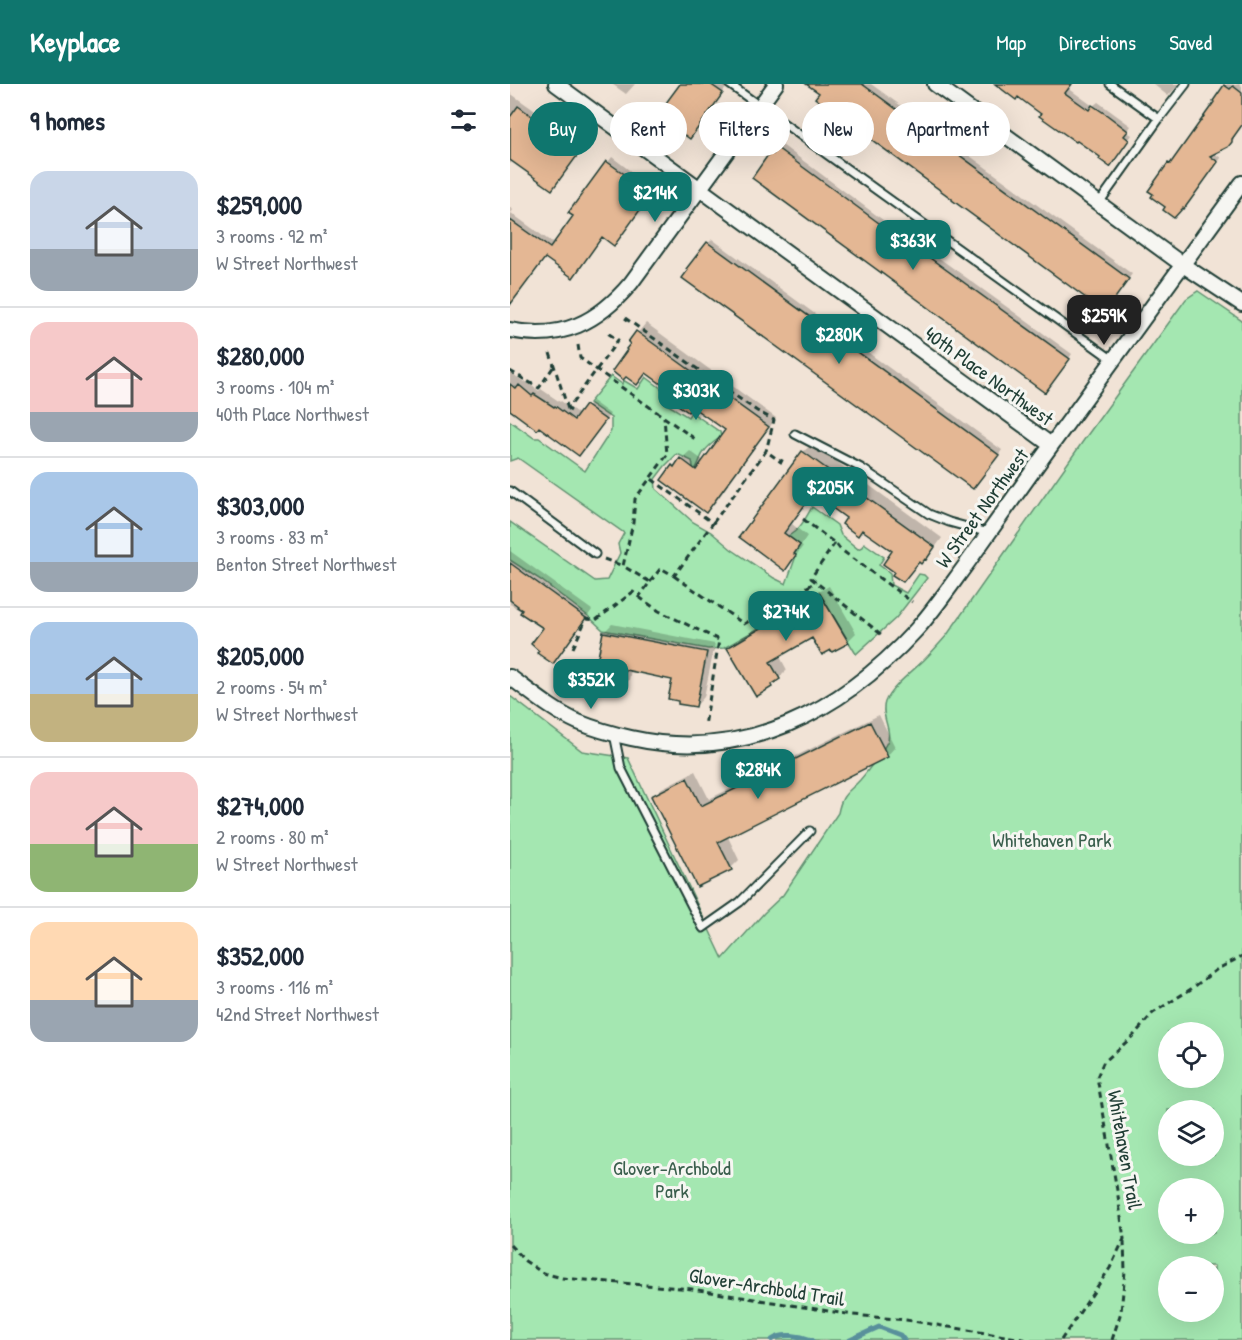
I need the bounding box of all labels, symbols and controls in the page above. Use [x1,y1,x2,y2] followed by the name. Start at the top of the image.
[30,23,120,61] text: Keyplace
[996,28,1026,57] text: Map
[1059,28,1136,57] text: Directions
[1169,28,1212,57] text: Saved
[528,102,598,156] chip: Buy
[610,102,687,156] chip: Rent
[699,102,790,156] chip: Filters
[802,102,874,156] chip: New
[886,102,1010,156] chip: Apartment
[30,103,105,138] text: 9 homes
[447,104,480,137] icon: filters
[613,172,697,223] pin: $214K
[633,178,677,205] text: $214K
[216,187,302,222] text: $259,000
[78,195,150,267] icon: home
[871,220,955,271] pin: $363K
[216,222,327,249] text: 3 rooms · 92 m²
[890,226,936,253] text: $363K
[216,249,358,276] text: W Street Northwest
[1062,295,1146,346] pin: $259K
[1081,301,1127,328] text: $259K
[797,314,881,365] pin: $280K
[815,320,863,347] text: $280K
[920,320,1060,432] street label: 40th Place Northwest
[216,338,304,373] text: $280,000
[78,346,150,418] icon: home
[654,370,738,421] pin: $303K
[216,373,334,400] text: 3 rooms · 104 m²
[672,376,720,403] text: $303K
[216,400,369,427] text: 40th Place Northwest
[929,442,1035,573] street label: W Street Northwest
[788,467,872,518] pin: $205K
[806,473,854,500] text: $205K
[216,488,304,523] text: $303,000
[78,496,150,568] icon: home
[216,523,328,550] text: 3 rooms · 83 m²
[216,550,396,577] text: Benton Street Northwest
[744,591,828,642] pin: $274K
[762,597,810,624] text: $274K
[216,638,304,673] text: $205,000
[78,646,150,718] icon: home
[549,659,633,710] pin: $352K
[567,665,615,692] text: $352K
[216,673,327,700] text: 2 rooms · 54 m²
[216,700,358,727] text: W Street Northwest
[716,749,800,800] pin: $284K
[735,755,781,782] text: $284K
[216,788,304,823] text: $274,000
[78,796,150,868] icon: home
[216,823,329,850] text: 2 rooms · 80 m²
[992,826,1112,853] park label: Whitehaven Park
[216,850,358,877] text: W Street Northwest
[216,938,304,973] text: $352,000
[78,946,150,1018] icon: home
[216,973,333,1000] text: 3 rooms · 116 m²
[216,1000,379,1027] text: 42nd Street Northwest
[1158,1022,1224,1322] map controls
[1158,1022,1224,1088] button: locate
[1102,1088,1149,1212] street label: Whitehaven Trail
[1158,1100,1224,1166] button: layers
[613,1154,731,1204] park label: Glover-Archbold Park
[1158,1178,1224,1244] button: +
[1158,1256,1224,1322] button: −
[687,1261,847,1312] street label: Glover-Archbold Trail

